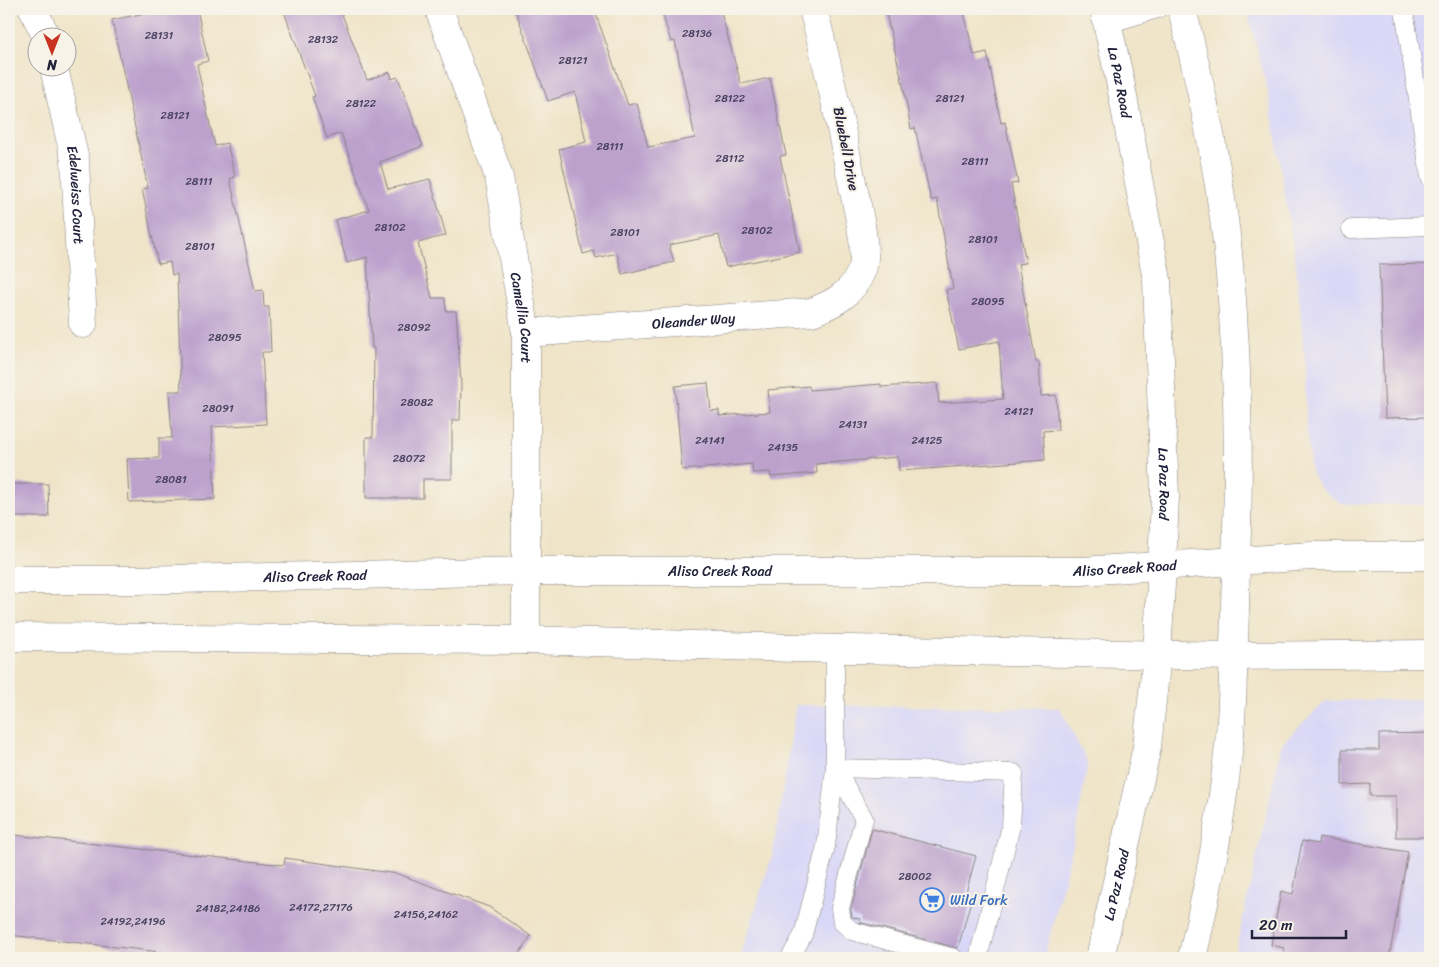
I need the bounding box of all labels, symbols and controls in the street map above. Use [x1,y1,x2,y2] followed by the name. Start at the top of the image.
[682,24,712,43] house number: 28136
[145,26,174,45] house number: 28131
[28,28,78,78] north arrow
[308,30,339,49] house number: 28132
[1100,44,1139,122] street label: La Paz Road
[559,51,588,70] house number: 28121
[47,52,58,77] text: N
[715,89,746,108] house number: 28122
[936,89,965,108] house number: 28121
[346,94,377,113] house number: 28122
[826,105,866,193] street label: Bluebell Drive
[161,106,190,125] house number: 28121
[596,137,624,156] house number: 28111
[60,143,92,245] street label: Edelweiss Court
[716,149,745,168] house number: 28112
[961,152,989,171] house number: 28111
[185,172,213,191] house number: 28111
[375,218,406,237] house number: 28102
[742,221,773,240] house number: 28102
[610,223,640,242] house number: 28101
[968,230,998,249] house number: 28101
[185,237,215,256] house number: 28101
[503,270,539,363] street label: Camellia Court
[971,292,1005,311] house number: 28095
[651,305,737,336] street label: Oleander Way
[397,318,431,337] house number: 28092
[208,328,242,347] house number: 28095
[401,393,434,412] house number: 28082
[202,399,234,418] house number: 28091
[1004,402,1034,421] house number: 24121
[839,415,868,434] house number: 24131
[695,431,725,450] house number: 24141
[911,431,943,450] house number: 24125
[768,438,799,457] house number: 24135
[1151,447,1178,522] street label: La Paz Road
[393,449,426,468] house number: 28072
[155,470,187,489] house number: 28081
[1072,552,1179,584] street label: Aliso Creek Road
[667,559,773,584] street label: Aliso Creek Road
[262,562,369,590] street label: Aliso Creek Road
[1096,845,1137,923] street label: La Paz Road
[898,867,932,886] house number: 28002
[919,887,945,913] supermarket icon: Wild Fork
[950,888,1008,913] place label: Wild Fork
[289,898,353,917] house number: 24172,27176
[196,899,260,918] house number: 24182,24186
[394,905,459,924] house number: 24156,24162
[1252,907,1345,939] scale bar
[101,912,165,931] house number: 24192,24196
[1259,912,1293,938] text: 20 m

